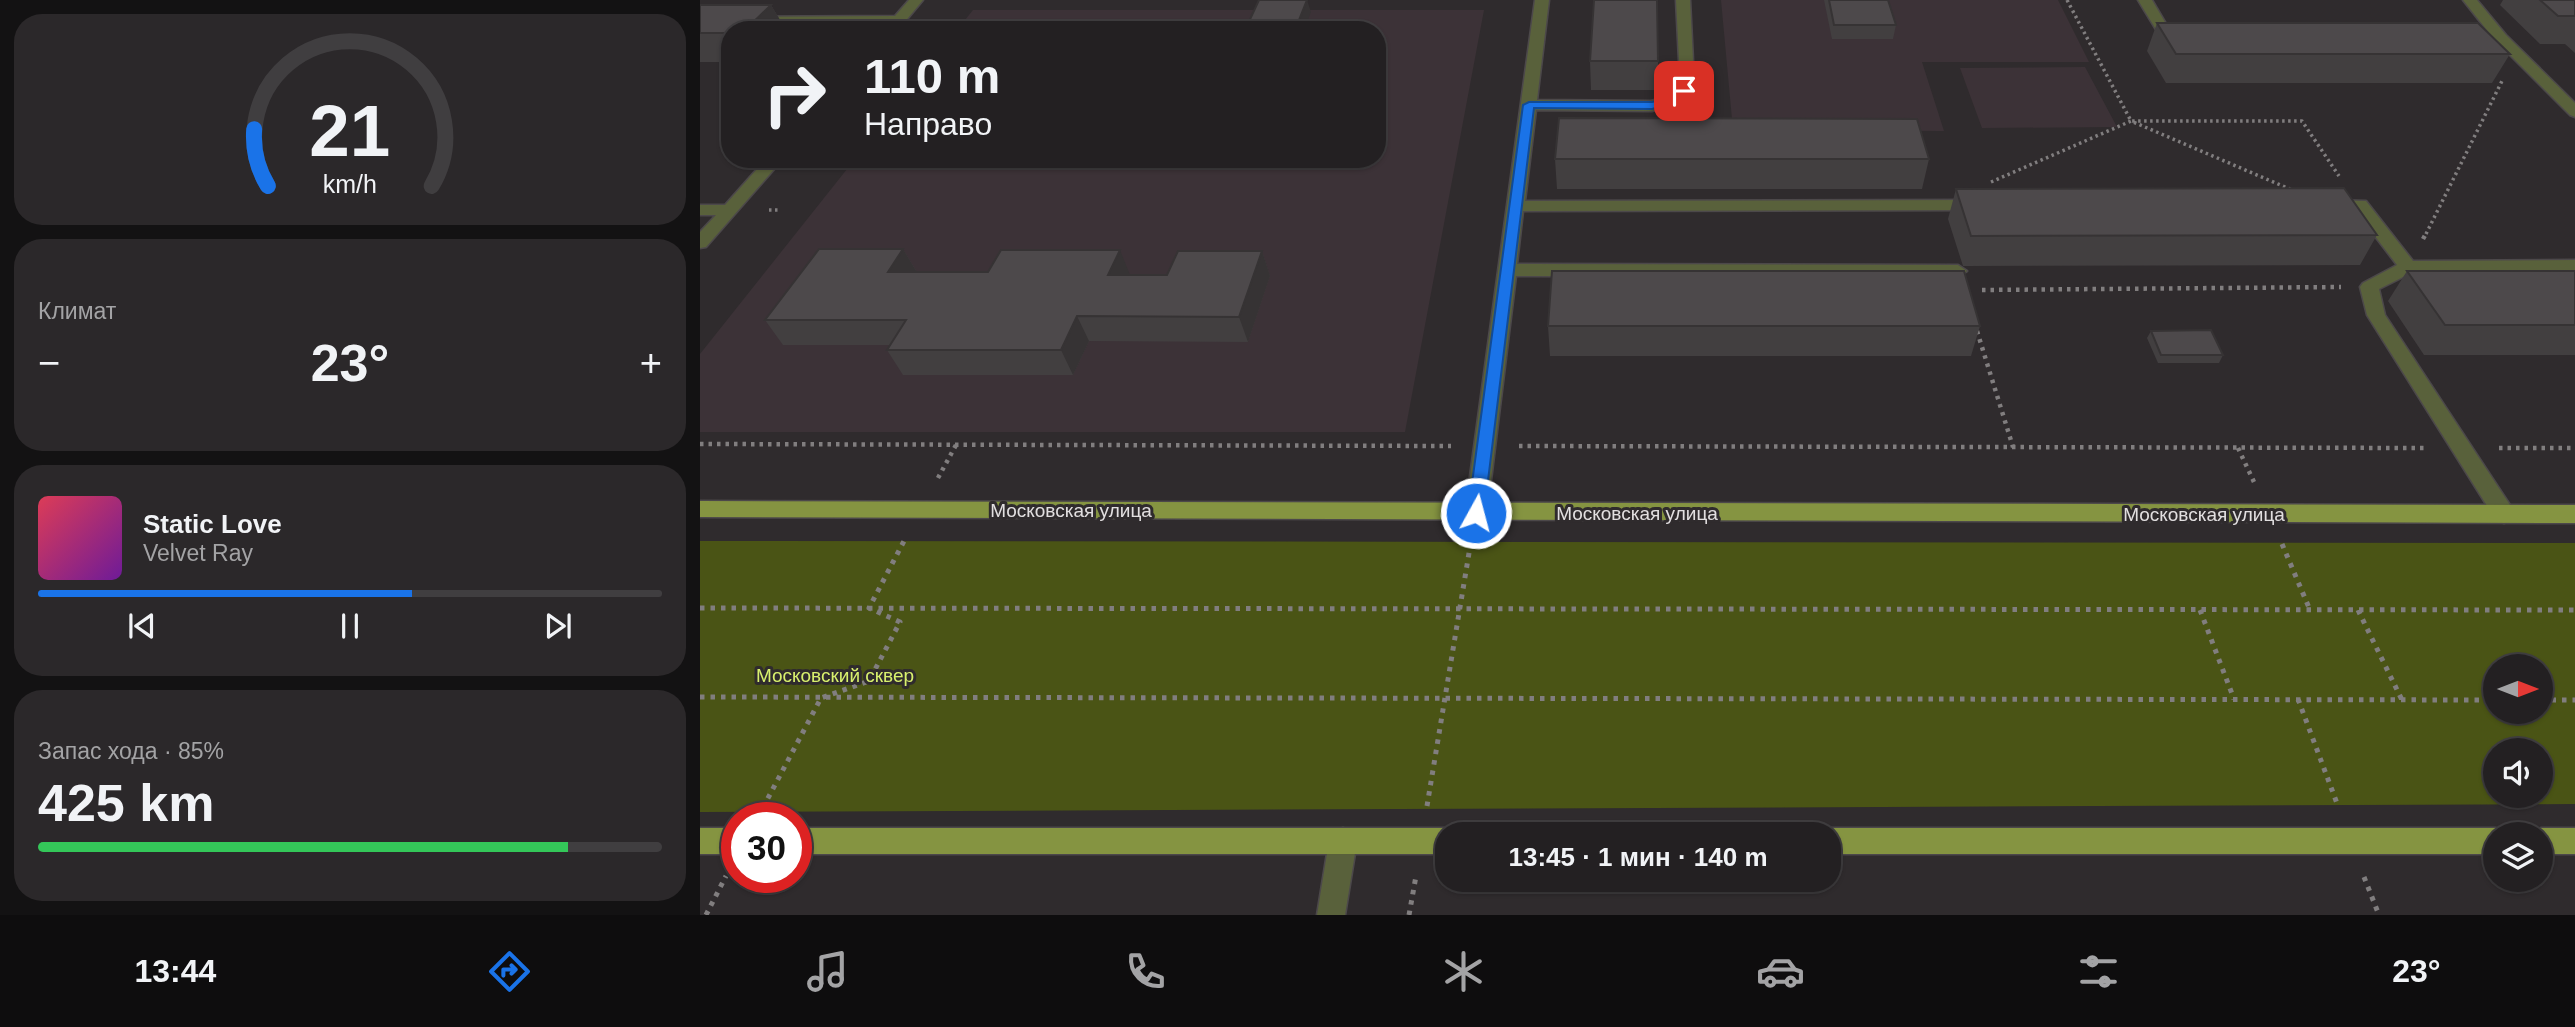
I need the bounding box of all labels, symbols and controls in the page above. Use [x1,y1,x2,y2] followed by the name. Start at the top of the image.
[749,49,840,140] icon: right
[864,49,1000,103] text: 110 m
[1654,61,1714,121] pin
[1665,72,1703,110] icon: arrive
[310,90,390,171] text: 21
[864,106,992,142] text: Направо
[323,169,377,197] text: km/h
[38,298,116,324] text: Климат
[311,334,389,392] text: 23°
[38,342,60,384] text: −
[640,342,662,384] text: +
[1439,476,1513,550] position arrow
[990,500,1152,521] street label: Московская улица
[1556,503,1718,524] street label: Московская улица
[2123,504,2285,525] street label: Московская улица
[143,509,282,539] text: Static Love
[143,540,253,566] text: Velvet Ray
[123,607,161,645] icon: previous
[331,607,369,645] icon: pause
[539,607,577,645] icon: next
[2483,654,2553,724] north arrow
[2483,654,2553,892] map controls
[756,665,914,686] park label: Московский сквер
[38,738,224,764] text: Запас хода · 85%
[2483,738,2553,808] button: sound
[38,774,214,832] text: 425 km
[721,802,812,893] speed limit sign: 30
[2483,822,2553,892] button: layers
[1508,842,1768,872] text: 13:45 · 1 мин · 140 m
[485,947,534,996] icon: directions
[803,947,852,996] icon: music
[1121,947,1170,996] icon: phone
[1439,947,1488,996] icon: climate
[1756,947,1805,996] icon: car
[2074,947,2123,996] icon: filters
[134,953,216,989] text: 13:44
[2392,953,2441,989] text: 23°

